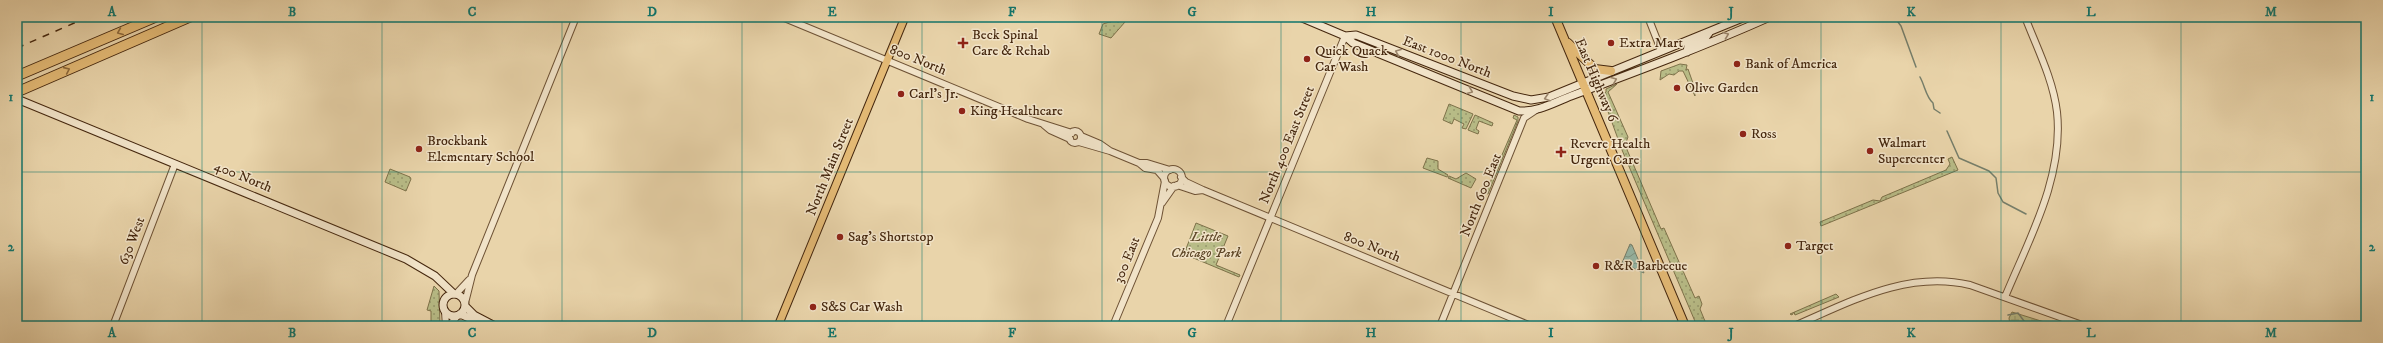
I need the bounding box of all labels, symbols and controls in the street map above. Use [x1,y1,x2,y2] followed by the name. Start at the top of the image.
[107,4,117,20] text: A
[288,4,296,20] text: B
[468,4,477,20] text: C
[647,4,657,20] text: D
[827,4,837,20] text: E
[1008,4,1017,20] text: F
[1187,4,1197,20] text: G
[1366,4,1377,20] text: H
[1548,4,1554,20] text: I
[1726,4,1734,21] text: J
[1906,4,1916,20] text: K
[2086,4,2096,20] text: L
[2265,4,2277,20] text: M
[972,26,1050,60] place label: Beck Spinal Care & Rehab
[117,27,125,35] one-way arrow
[1400,32,1495,82] street label: East 1000 North
[1723,32,1730,40] one-way arrow
[1619,34,1683,52] place label: Extra Mart
[1570,35,1622,125] street label: East Highway 6
[957,37,969,49] marker: Beck Spinal Care & Rehab
[1606,38,1616,48] marker: Extra Mart
[887,40,950,80] street label: 800 North
[1315,42,1388,76] place label: Quick Quack Car Wash
[1394,48,1401,56] one-way arrow
[1302,54,1312,64] marker: Quick Quack Car Wash
[1745,55,1837,73] place label: Bank of America
[1732,59,1742,69] marker: Bank of America
[64,67,71,75] one-way arrow
[1611,77,1618,85] one-way arrow
[1685,79,1759,97] place label: Olive Garden
[1255,83,1319,206] street label: North 400 East Street
[1672,83,1682,93] marker: Olive Garden
[909,85,958,103] place label: Carl's Jr.
[1465,86,1473,94] one-way arrow
[9,89,14,105] text: 1
[896,89,906,99] marker: Carl's Jr.
[2370,89,2375,105] text: 1
[1543,93,1550,102] one-way arrow
[970,102,1063,120] place label: King Healthcare
[957,106,967,116] marker: King Healthcare
[802,115,858,218] street label: North Main Street
[1751,125,1777,143] place label: Ross
[1738,129,1748,139] marker: Ross
[427,132,535,166] place label: Brockbank Elementary School
[1877,134,1945,168] place label: Walmart Supercenter
[1570,135,1651,169] place label: Revere Health Urgent Care
[414,144,424,154] marker: Brockbank Elementary School
[1555,146,1567,158] marker: Revere Health Urgent Care
[1865,146,1875,156] marker: Walmart Supercenter
[1456,150,1506,239] street label: North 600 East
[211,157,275,197] street label: 400 North
[115,214,150,268] street label: 630 West
[1341,227,1404,267] street label: 800 North
[848,228,933,246] place label: Sag's Shortstop
[1171,228,1241,262] park label: Little Chicago Park
[835,232,845,242] marker: Sag's Shortstop
[1110,234,1145,286] street label: 300 East
[1796,237,1834,255] place label: Target
[8,239,15,255] text: 2
[2369,239,2376,255] text: 2
[1783,241,1793,251] marker: Target
[1604,257,1688,275] place label: R&R Barbecue
[1591,261,1601,271] marker: R&R Barbecue
[821,298,904,316] place label: S&S Car Wash
[808,302,818,312] marker: S&S Car Wash
[107,325,117,341] text: A
[288,325,296,341] text: B
[468,325,477,341] text: C
[647,325,657,341] text: D
[827,325,837,341] text: E
[1008,325,1017,341] text: F
[1187,325,1197,341] text: G
[1366,325,1377,341] text: H
[1548,325,1554,341] text: I
[1726,325,1734,342] text: J
[1906,325,1916,341] text: K
[2086,325,2096,341] text: L
[2265,325,2277,341] text: M

